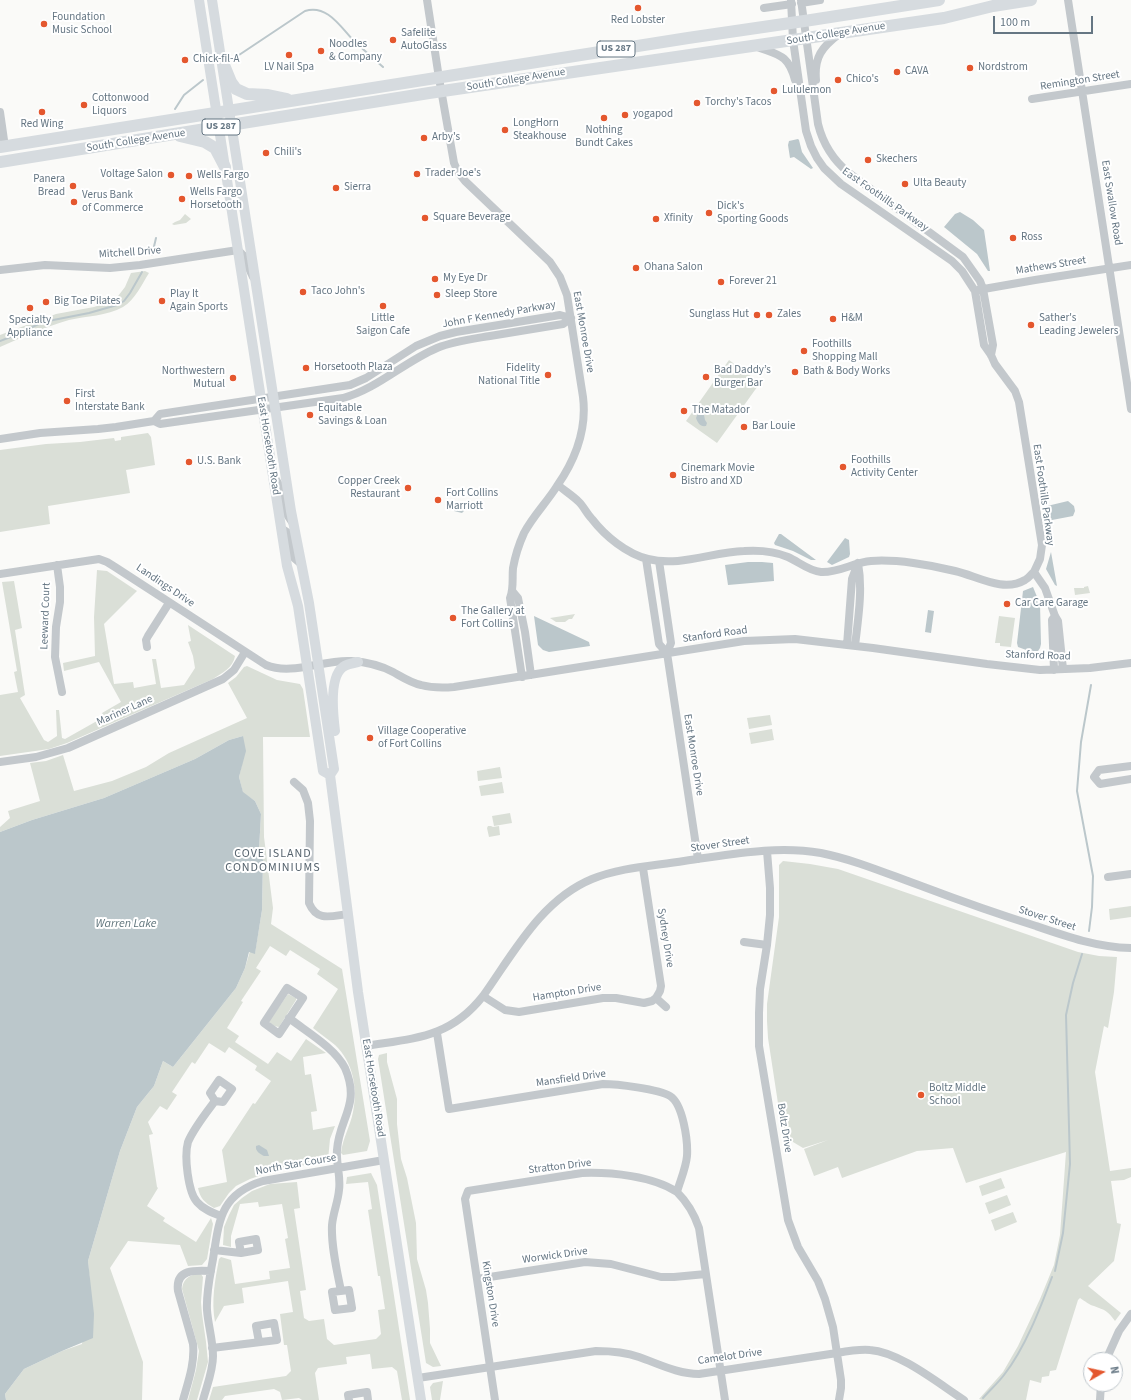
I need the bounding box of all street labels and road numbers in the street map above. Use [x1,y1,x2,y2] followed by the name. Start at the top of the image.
[786,20,886,48] street label: South College Avenue
[597,41,635,57] road number: US 287
[466,66,566,94] street label: South College Avenue
[1039,68,1121,94] street label: Remington Street
[202,119,240,135] road number: US 287
[86,127,186,155] street label: South College Avenue
[1098,159,1124,247] street label: East Swallow Road
[839,165,931,235] street label: East Foothills Parkway
[98,244,162,262] street label: Mitchell Drive
[1015,254,1087,278] street label: Mathews Street
[569,290,597,374] street label: East Monroe Drive
[441,299,557,331] street label: John F Kennedy Parkway
[254,396,282,496] street label: East Horsetooth Road
[1029,443,1057,547] street label: East Foothills Parkway
[133,562,197,610] street label: Landings Drive
[38,582,54,650] street label: Leeward Court
[682,624,748,646] street label: Stanford Road
[1005,648,1071,664] street label: Stanford Road
[95,693,155,729] street label: Mariner Lane
[680,713,706,797] street label: East Monroe Drive
[690,834,750,856] street label: Stover Street
[1017,904,1077,934] street label: Stover Street
[654,907,676,969] street label: Sydney Drive
[532,981,602,1005] street label: Hampton Drive
[359,1038,387,1138] street label: East Horsetooth Road
[535,1068,607,1090] street label: Mansfield Drive
[774,1102,794,1154] street label: Boltz Drive
[255,1151,337,1179] street label: North Star Course
[528,1157,592,1177] street label: Stratton Drive
[522,1245,588,1267] street label: Worwick Drive
[478,1260,502,1328] street label: Kingston Drive
[697,1346,763,1368] street label: Camelot Drive

